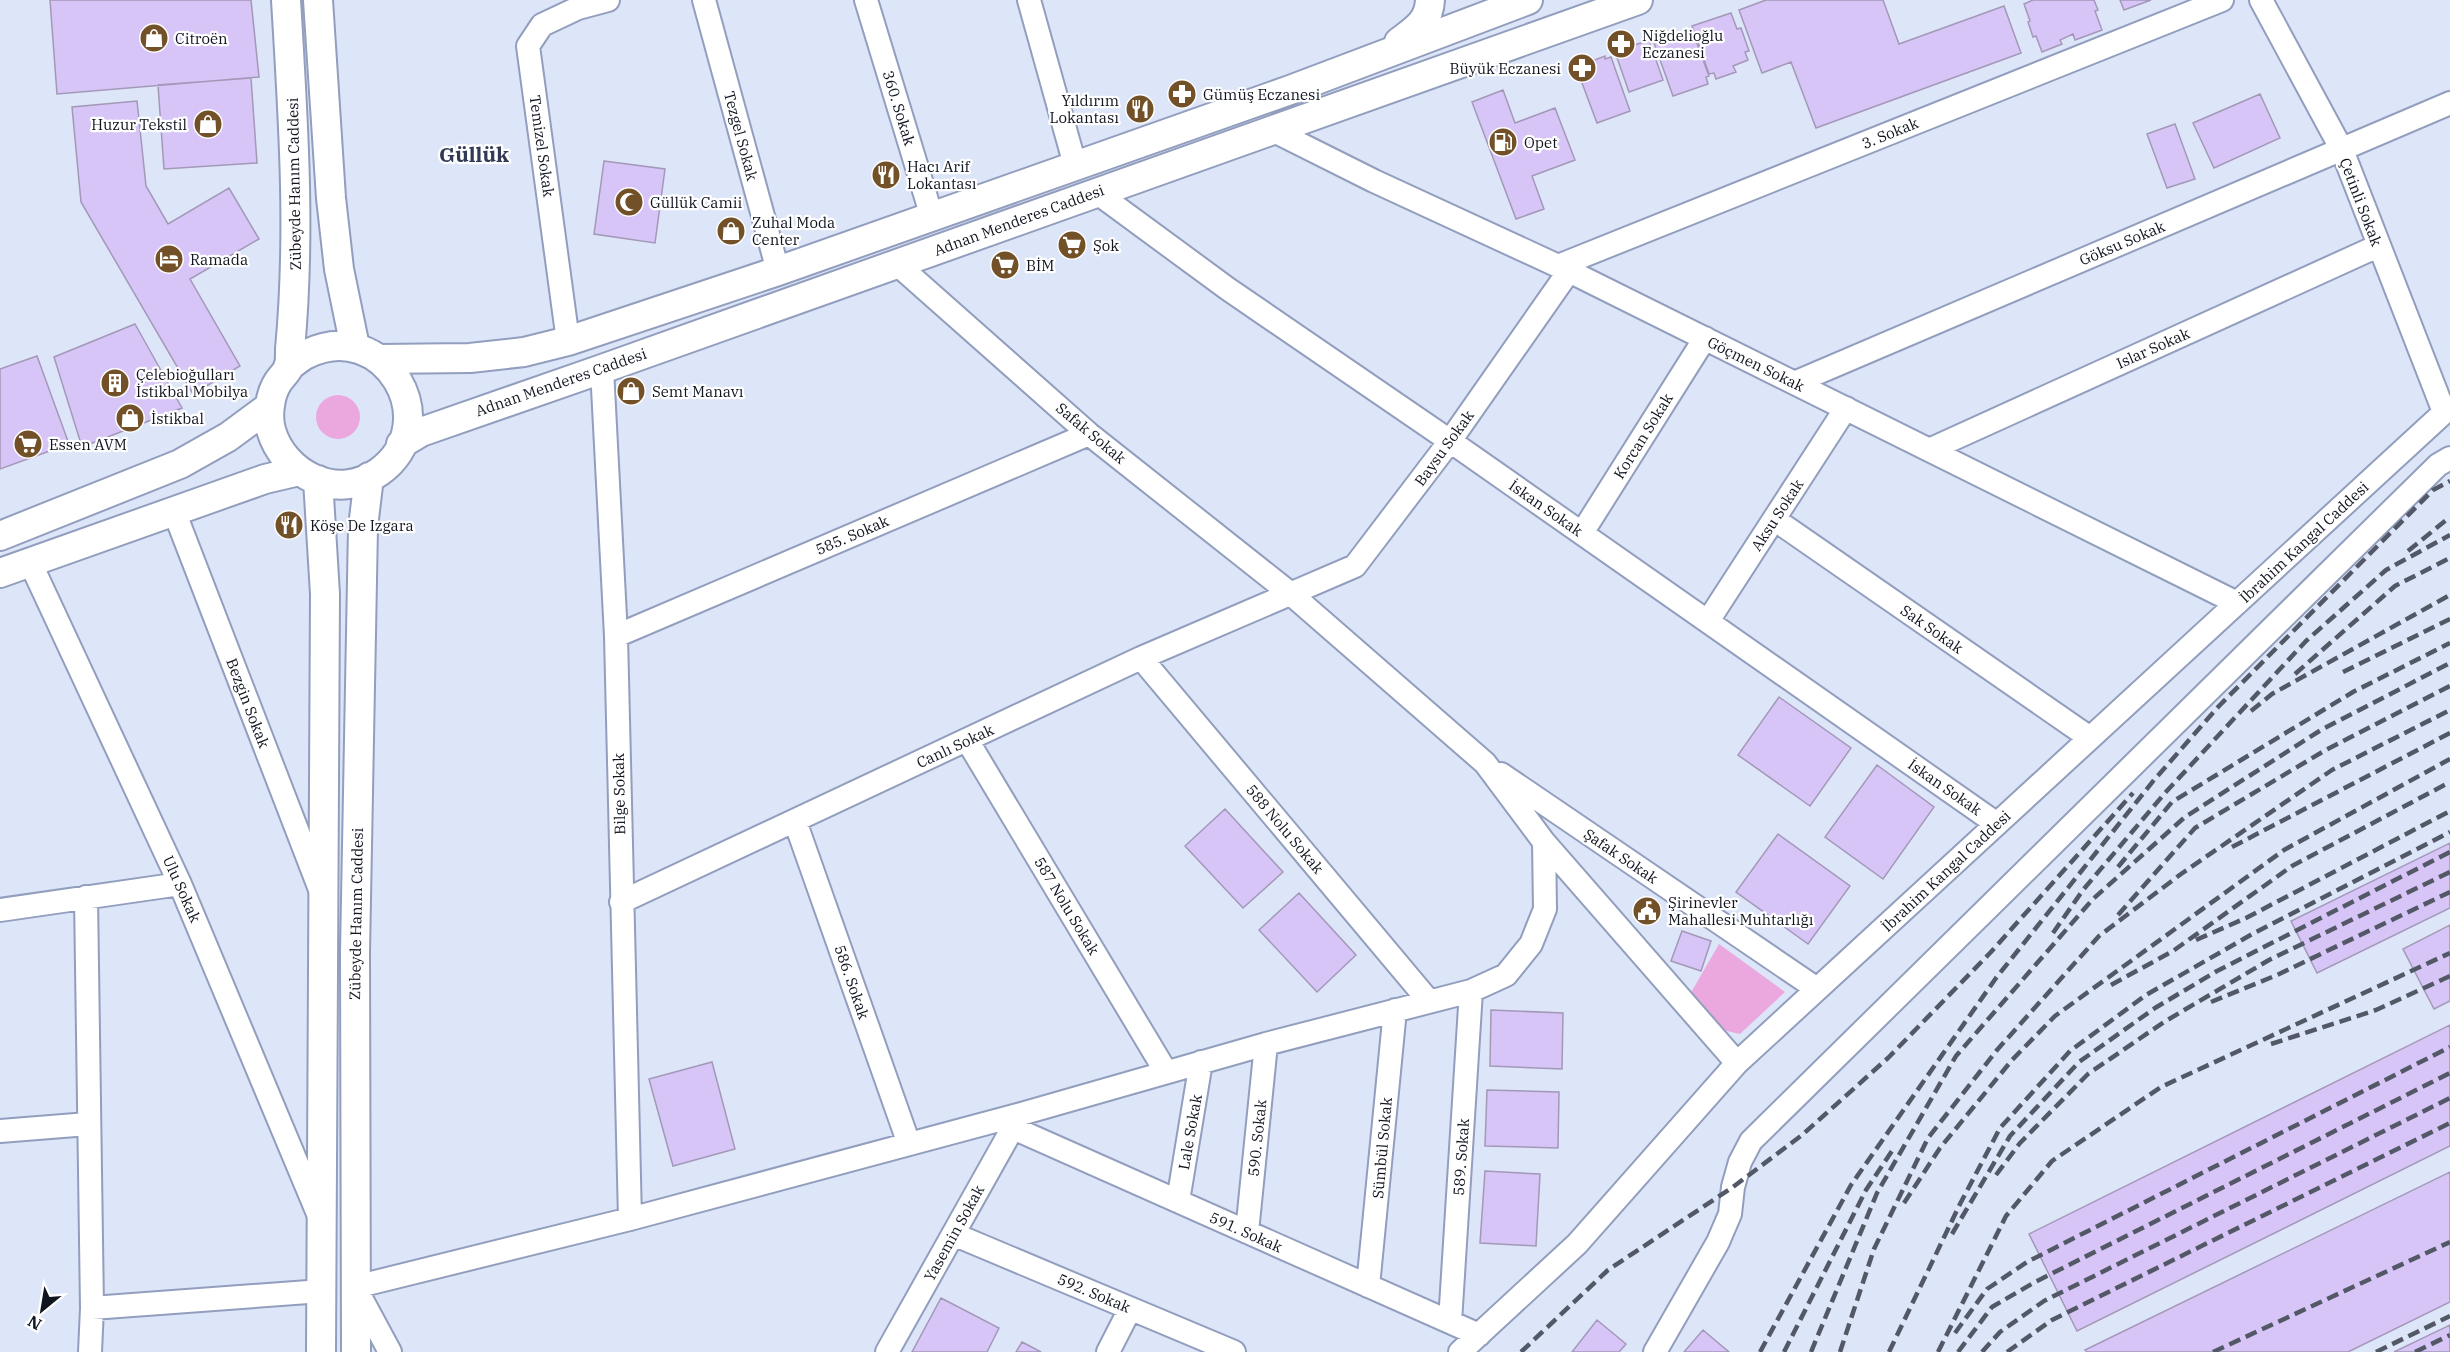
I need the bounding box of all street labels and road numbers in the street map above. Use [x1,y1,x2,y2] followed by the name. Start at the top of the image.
[879,68,919,148] street label: 360. Sokak
[720,89,762,183] street label: Tezgel Sokak
[525,94,559,198] street label: Temizel Sokak
[283,97,305,270] street label: Zübeyde Hanım Caddesi
[1859,113,1921,153] street label: 3. Sokak
[2335,155,2387,249] street label: Çetinli Sokak
[931,180,1107,260] street label: Adnan Menderes Caddesi
[2076,216,2168,270] street label: Göksu Sokak
[2113,323,2193,373] street label: Islar Sokak
[1704,332,1808,396] street label: Göçmen Sokak
[473,344,649,420] street label: Adnan Menderes Caddesi
[1609,390,1677,482] street label: Korcan Sokak
[1052,398,1130,468] street label: Safak Sokak
[1410,406,1478,490] street label: Baysu Sokak
[1747,475,1807,555] street label: Aksu Sokak
[1506,476,1587,540] street label: İskan Sokak
[2236,477,2373,607] street label: İbrahim Kangal Caddesi
[813,511,892,559] street label: 585. Sokak
[1897,600,1967,658] street label: Sak Sokak
[222,655,274,751] street label: Bezgin Sokak
[913,720,997,772] street label: Canlı Sokak
[609,753,629,835] street label: Bilge Sokak
[1905,755,1986,819] street label: İskan Sokak
[1242,780,1328,878] street label: 588 Nolu Sokak
[1878,806,2015,936] street label: İbrahim Kangal Caddesi
[1580,824,1662,888] street label: Şafak Sokak
[345,827,367,1000] street label: Zübeyde Hanım Caddesi
[159,853,205,926] street label: Ulu Sokak
[1030,854,1104,959] street label: 587 Nolu Sokak
[830,942,874,1022] street label: 586. Sokak
[1174,1093,1206,1171] street label: Lale Sokak
[1368,1096,1396,1199] street label: Sümbül Sokak
[1244,1098,1271,1178] street label: 590. Sokak
[1449,1117,1473,1196] street label: 589. Sokak
[920,1181,988,1284] street label: Yasemin Sokak
[1207,1208,1285,1257] street label: 591. Sokak
[1055,1269,1134,1317] street label: 592. Sokak

